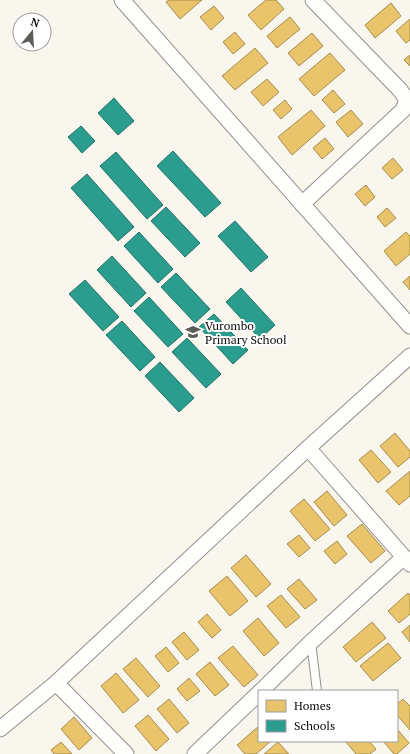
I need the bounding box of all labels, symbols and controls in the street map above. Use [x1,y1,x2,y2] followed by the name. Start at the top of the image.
[12,12,52,52] north arrow
[29,15,42,31] text: N
[205,318,287,347] place label: Vurombo Primary School
[184,323,202,341] school or university icon: Vurombo Primary School
[258,690,398,742] legend
[294,698,331,713] text: Homes
[294,718,335,733] text: Schools

